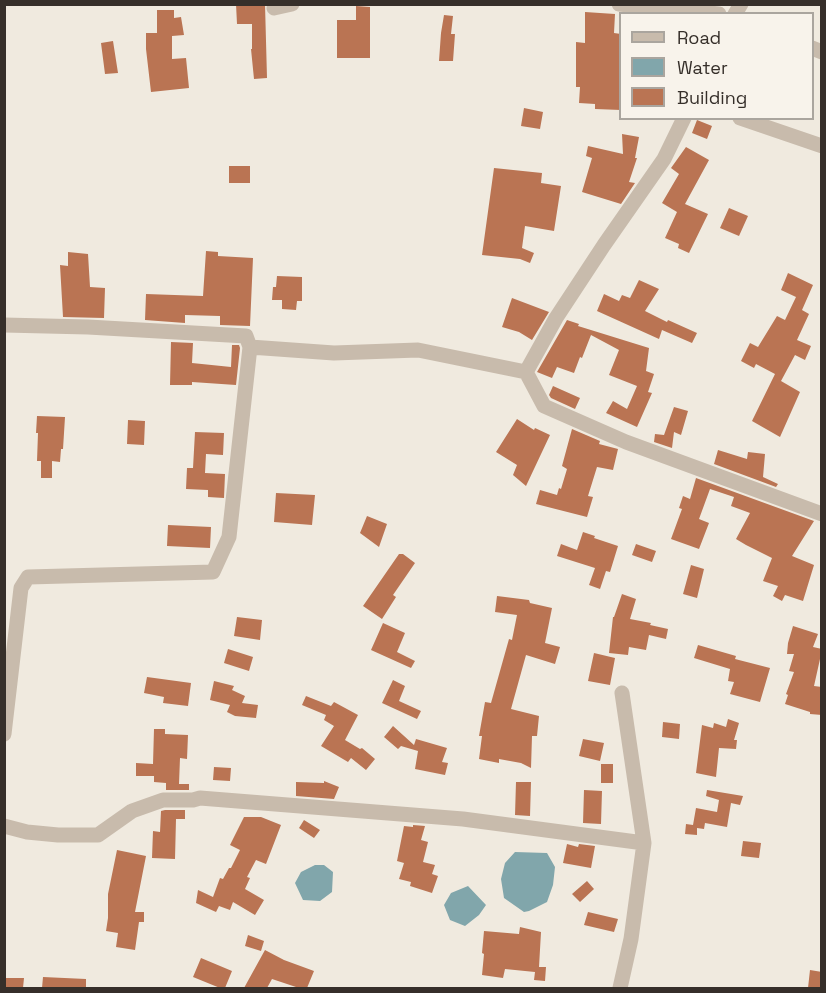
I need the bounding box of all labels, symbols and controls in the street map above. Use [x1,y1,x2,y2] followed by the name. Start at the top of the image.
[619,12,814,120] legend
[677,26,721,49] text: Road
[677,56,728,79] text: Water
[677,86,747,109] text: Building

